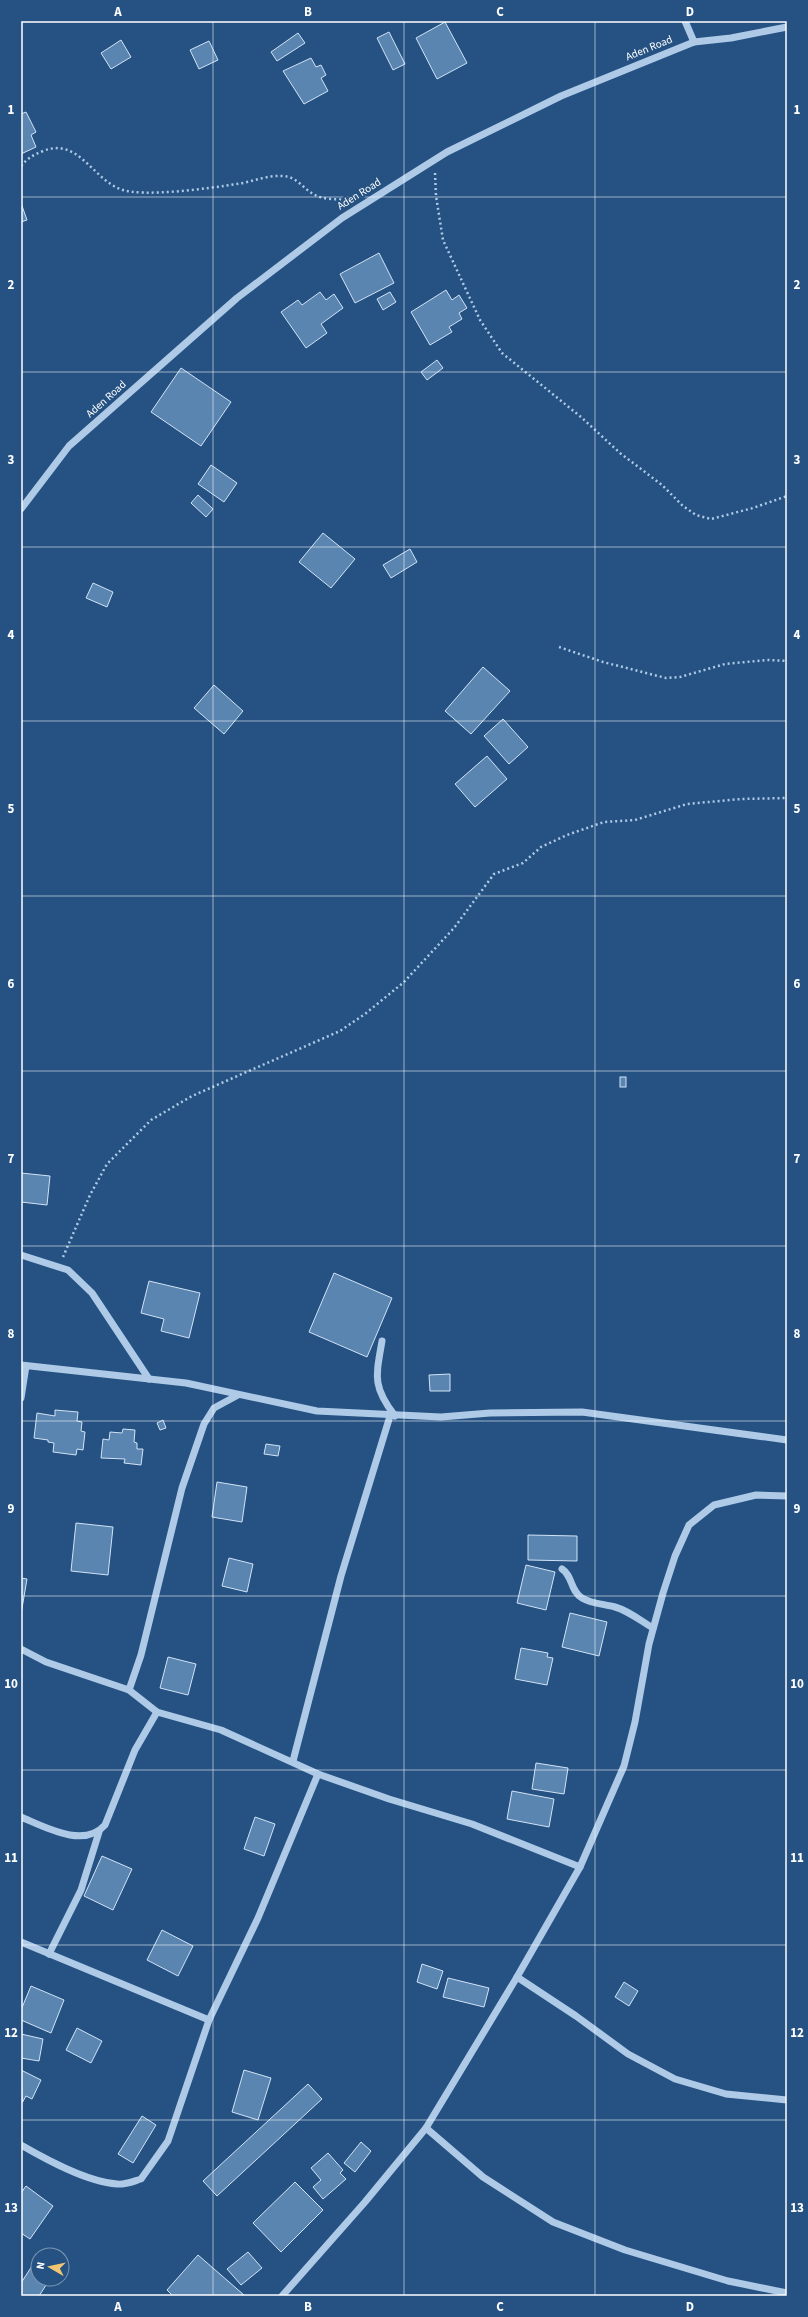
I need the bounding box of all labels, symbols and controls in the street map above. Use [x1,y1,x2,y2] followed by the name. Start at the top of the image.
[113,3,122,21] text: A
[304,3,312,21] text: B
[496,3,504,21] text: C
[686,3,694,21] text: D
[623,32,675,64] street label: Aden Road
[8,101,15,119] text: 1
[794,101,801,119] text: 1
[334,175,384,213] street label: Aden Road
[8,276,15,294] text: 2
[794,276,801,294] text: 2
[83,377,129,421] street label: Aden Road
[8,451,15,469] text: 3
[794,451,801,469] text: 3
[8,626,15,644] text: 4
[794,626,801,644] text: 4
[8,800,15,818] text: 5
[794,800,801,818] text: 5
[8,975,15,993] text: 6
[794,975,801,993] text: 6
[8,1150,15,1168] text: 7
[794,1150,801,1168] text: 7
[8,1325,15,1343] text: 8
[794,1325,801,1343] text: 8
[8,1500,15,1518] text: 9
[794,1500,801,1518] text: 9
[4,1675,18,1693] text: 10
[790,1675,804,1693] text: 10
[4,1849,18,1867] text: 11
[790,1849,804,1867] text: 11
[4,2024,18,2042] text: 12
[790,2024,804,2042] text: 12
[4,2199,18,2217] text: 13
[790,2199,804,2217] text: 13
[30,2247,70,2287] north arrow
[33,2261,49,2270] text: N
[113,2298,122,2316] text: A
[304,2298,312,2316] text: B
[496,2298,504,2316] text: C
[686,2298,694,2316] text: D

